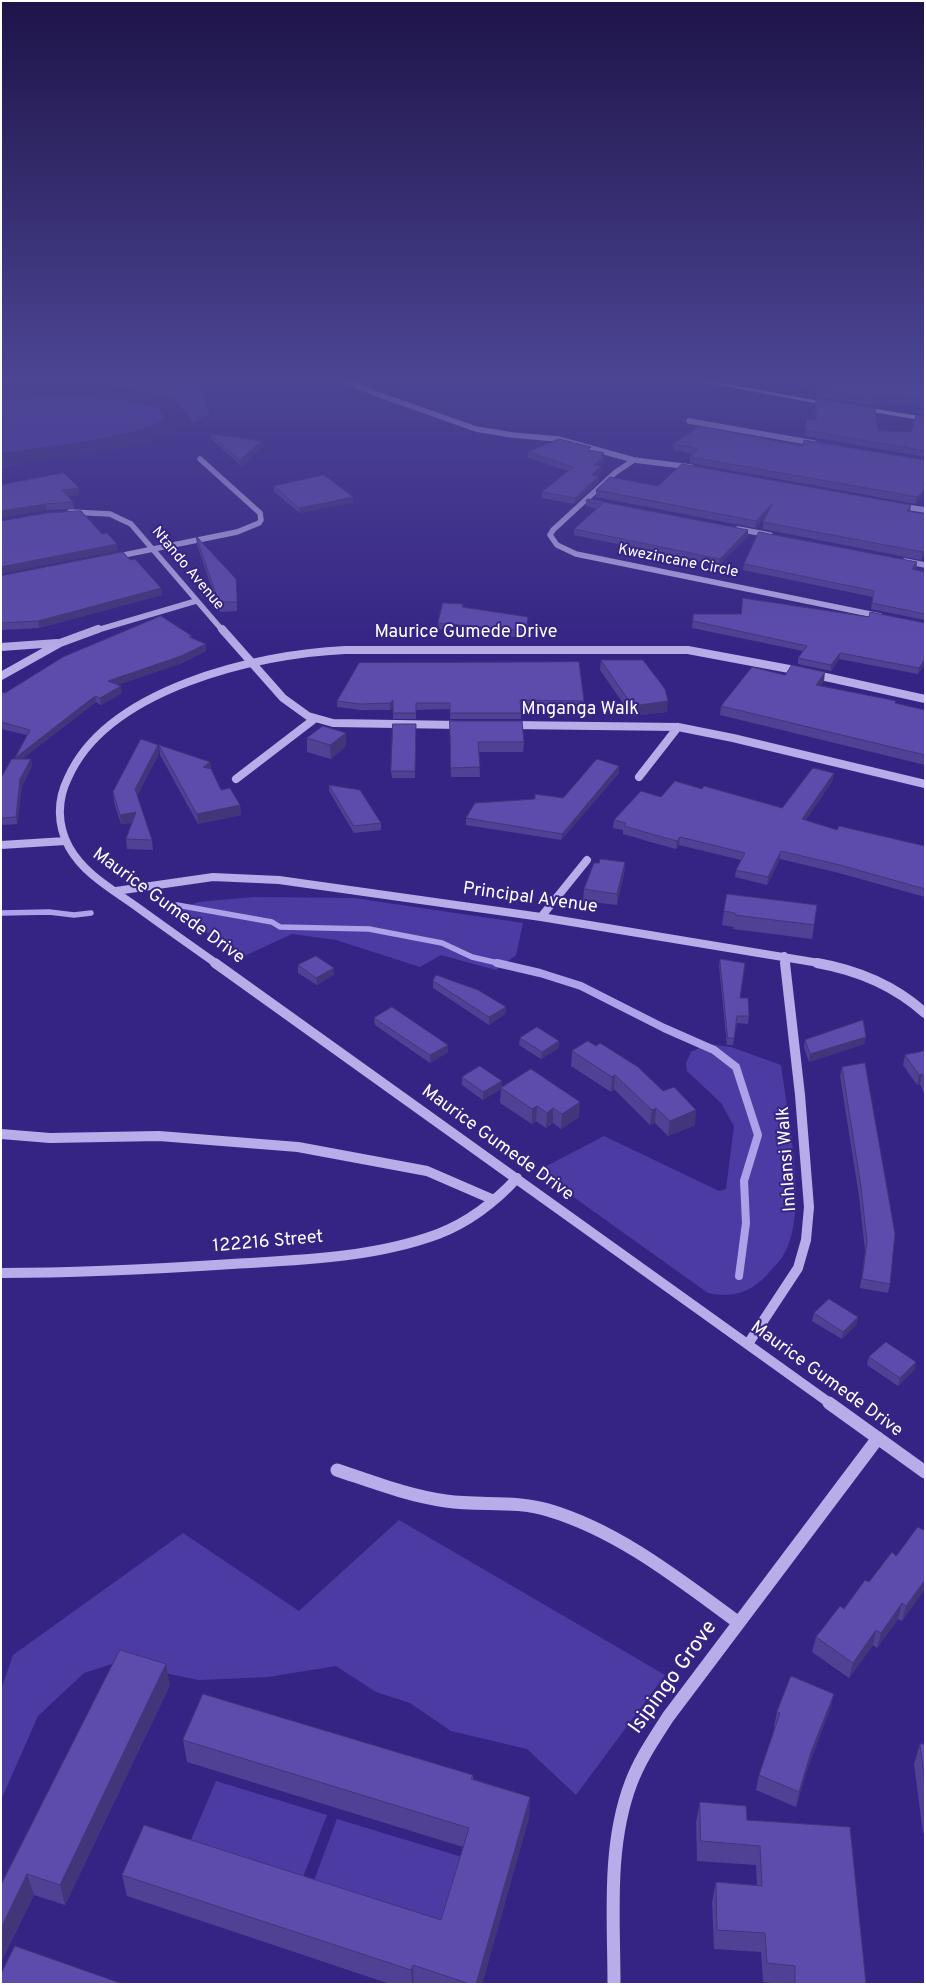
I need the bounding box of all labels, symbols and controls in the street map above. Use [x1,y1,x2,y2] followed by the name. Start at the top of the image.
[147,524,227,614] street label: Ntando Avenue
[616,542,740,582] street label: Kwezincane Circle
[374,622,558,644] street label: Maurice Gumede Drive
[521,699,639,721] street label: Mnganga Walk
[88,844,248,970] street label: Maurice Gumede Drive
[461,879,599,919] street label: Principal Avenue
[417,1081,577,1207] street label: Maurice Gumede Drive
[774,1106,802,1212] street label: Inhlansi Walk
[212,1227,324,1259] street label: 122216 Street
[746,1317,906,1443] street label: Maurice Gumede Drive
[624,1616,724,1740] street label: Isipingo Grove

